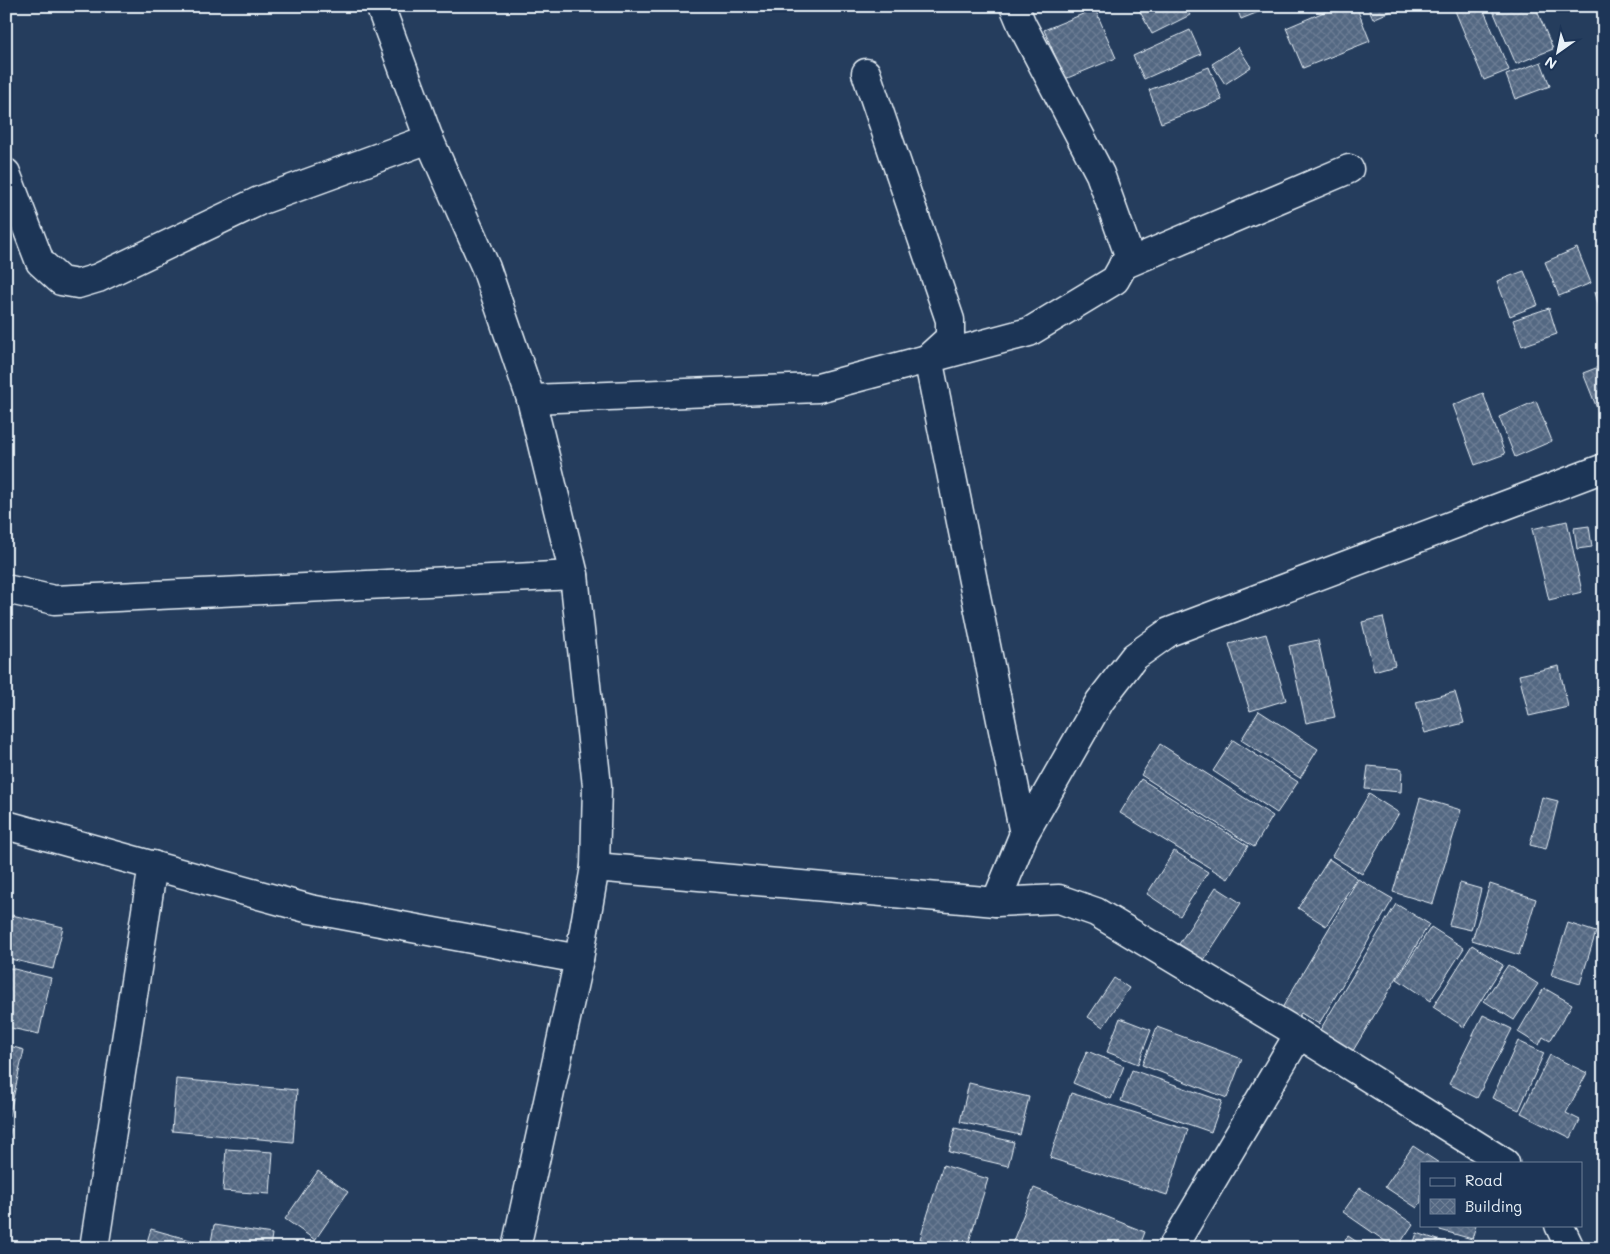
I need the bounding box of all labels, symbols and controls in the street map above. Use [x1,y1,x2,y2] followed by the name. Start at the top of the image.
[1532,28,1582,78] north arrow
[1541,52,1560,74] text: N
[1420,1162,1582,1226] legend
[1465,1170,1502,1190] text: Road
[1465,1196,1522,1216] text: Building

